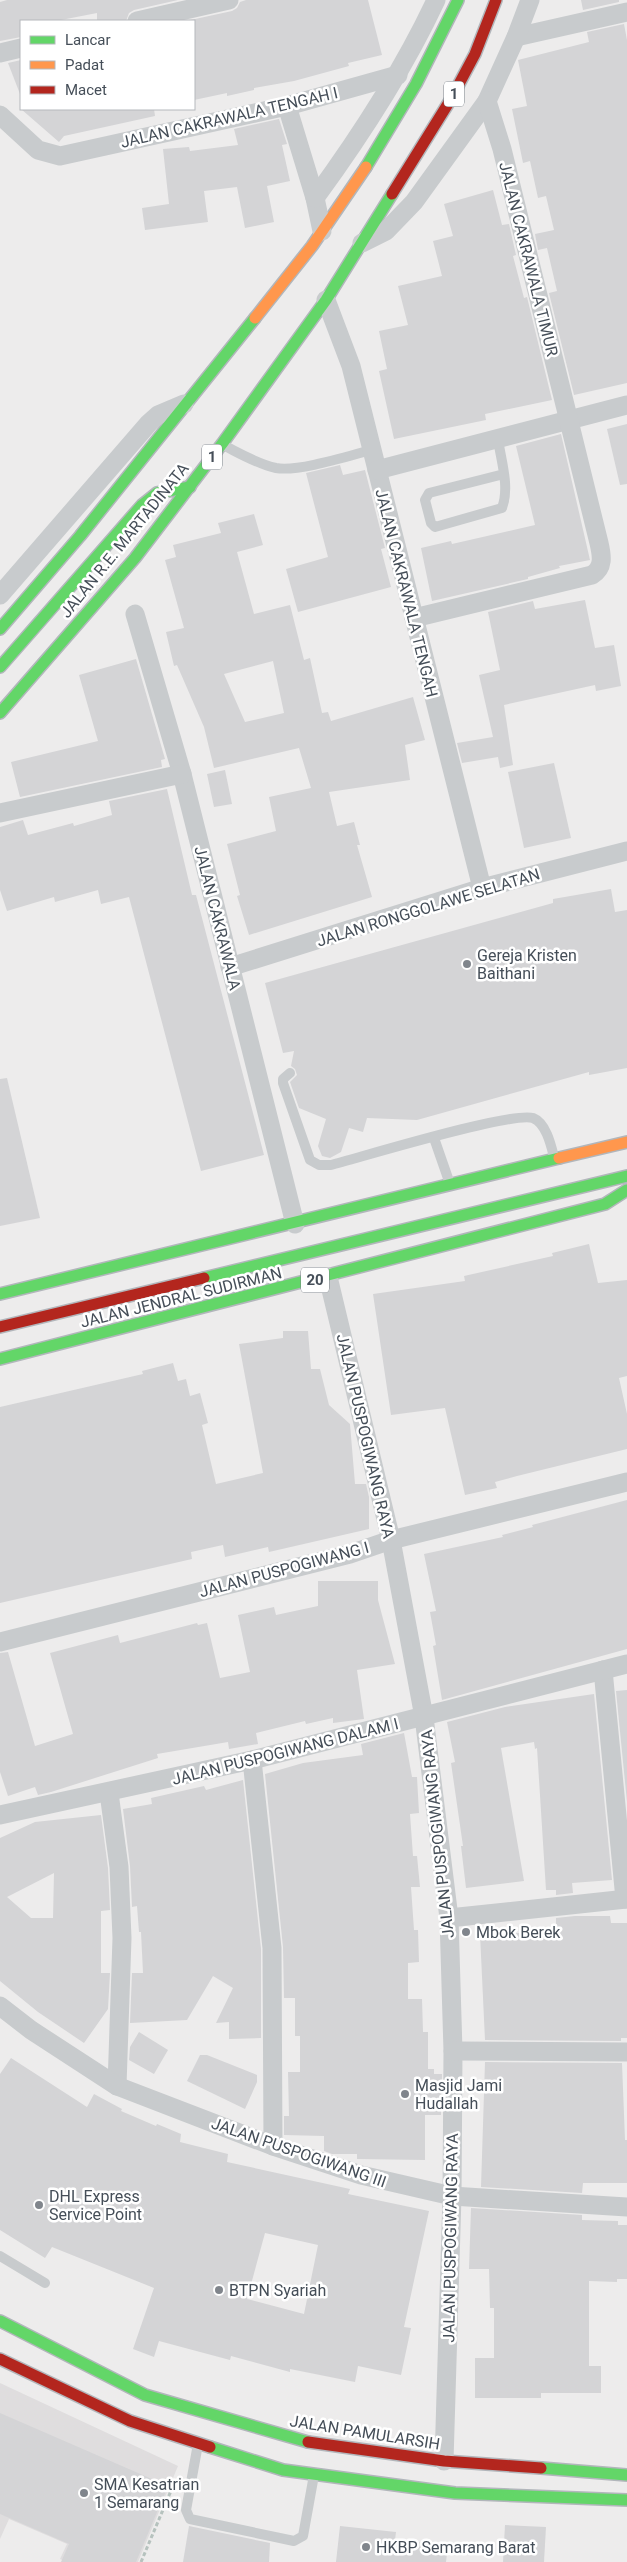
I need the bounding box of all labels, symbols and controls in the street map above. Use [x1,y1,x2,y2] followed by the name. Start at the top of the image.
[20,20,195,110] legend
[65,31,111,49] text: Lancar
[65,56,104,74] text: Padat
[65,81,107,99] text: Macet
[444,82,464,106] road number: 1
[119,83,340,152] street label: JALAN CAKRAWALA TENGAH I
[495,160,562,358] street label: JALAN CAKRAWALA TIMUR
[202,444,222,470] road number: 1
[56,459,193,621] street label: JALAN R.E. MARTADINATA
[371,487,442,699] street label: JALAN CAKRAWALA TENGAH
[190,844,245,993] street label: JALAN CAKRAWALA
[314,864,542,951] street label: JALAN RONGGOLAWE SELATAN
[477,946,577,983] place label: Gereja Kristen Baithani
[461,958,473,970] marker: Gereja Kristen Baithani
[78,1263,284,1332] street label: JALAN JENDRAL SUDIRMAN
[301,1268,329,1292] road number: 20
[333,1332,398,1541] street label: JALAN PUSPOGIWANG RAYA
[197,1538,371,1601] street label: JALAN PUSPOGIWANG I
[170,1714,400,1789] street label: JALAN PUSPOGIWANG DALAM I
[417,1728,458,1939] street label: JALAN PUSPOGIWANG RAYA
[476,1923,561,1942] place label: Mbok Berek
[460,1926,472,1938] marker: Mbok Berek
[415,2076,502,2113] place label: Masjid Jami Hudallah
[399,2088,411,2100] marker: Masjid Jami Hudallah
[209,2114,389,2191] street label: JALAN PUSPOGIWANG III
[439,2133,462,2343] street label: JALAN PUSPOGIWANG RAYA
[49,2187,142,2224] place label: DHL Express Service Point
[33,2199,45,2211] marker: DHL Express Service Point
[229,2281,326,2300] place label: BTPN Syariah
[213,2284,225,2296] marker: BTPN Syariah
[288,2411,441,2454] street label: JALAN PAMULARSIH
[94,2475,199,2512] place label: SMA Kesatrian 1 Semarang
[78,2487,90,2499] marker: SMA Kesatrian 1 Semarang
[376,2538,536,2557] place label: HKBP Semarang Barat
[360,2541,372,2553] marker: HKBP Semarang Barat

